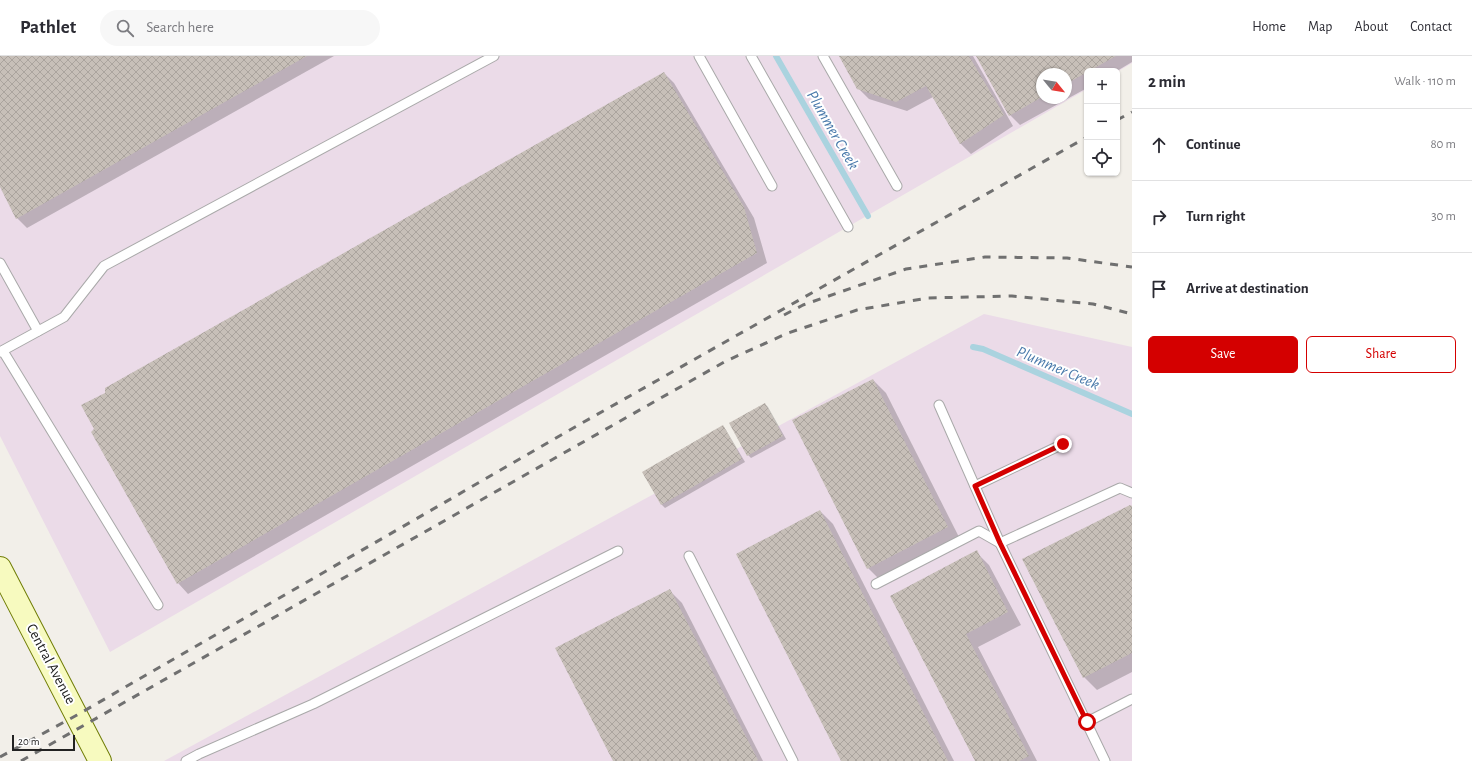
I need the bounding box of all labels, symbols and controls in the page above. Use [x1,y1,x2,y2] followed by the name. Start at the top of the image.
[100,10,380,46] search box
[114,17,136,39] icon: search
[20,18,76,37] text: Pathlet
[146,20,214,35] text: Search here
[1252,20,1286,34] text: Home
[1308,20,1332,34] text: Map
[1354,20,1388,34] text: About
[1410,20,1452,34] text: Contact
[1036,68,1072,104] north arrow
[1084,68,1120,176] map controls
[1084,68,1120,104] button: +
[1148,73,1186,90] text: 2 min
[1394,75,1456,88] text: Walk · 110 m
[804,88,862,172] water label: Plummer Creek
[1084,104,1120,140] button: −
[1148,134,1170,156] icon: ahead
[1186,137,1241,152] text: Continue
[1430,138,1456,151] text: 80 m
[1084,140,1120,176] button: locate
[1148,206,1170,228] icon: right
[1186,209,1245,224] text: Turn right
[1431,210,1456,223] text: 30 m
[1148,278,1170,300] icon: arrive
[1186,281,1309,296] text: Arrive at destination
[1148,336,1298,373] button: Save
[1306,336,1456,373] button: Share
[1014,343,1102,393] water label: Plummer Creek
[1054,435,1072,453] route end
[24,621,78,707] street label: Central Avenue
[1078,713,1096,731] route start
[12,733,75,752] scale bar
[18,736,39,747] text: 20 m

